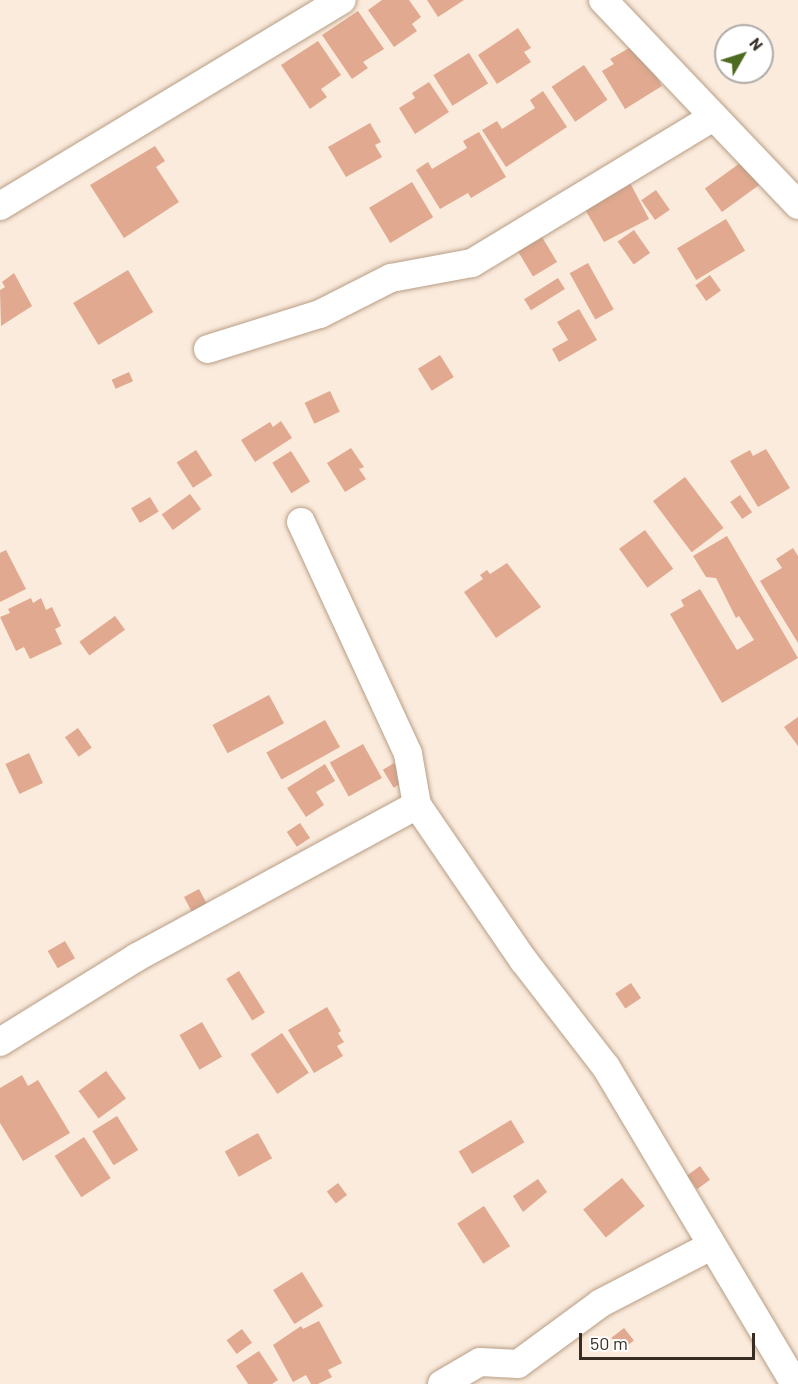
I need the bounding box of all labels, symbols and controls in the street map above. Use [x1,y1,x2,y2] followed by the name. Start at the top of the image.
[714,24,774,84] north arrow
[746,33,768,54] text: N
[582,1321,758,1359] scale bar
[590,1332,628,1354] text: 50 m

